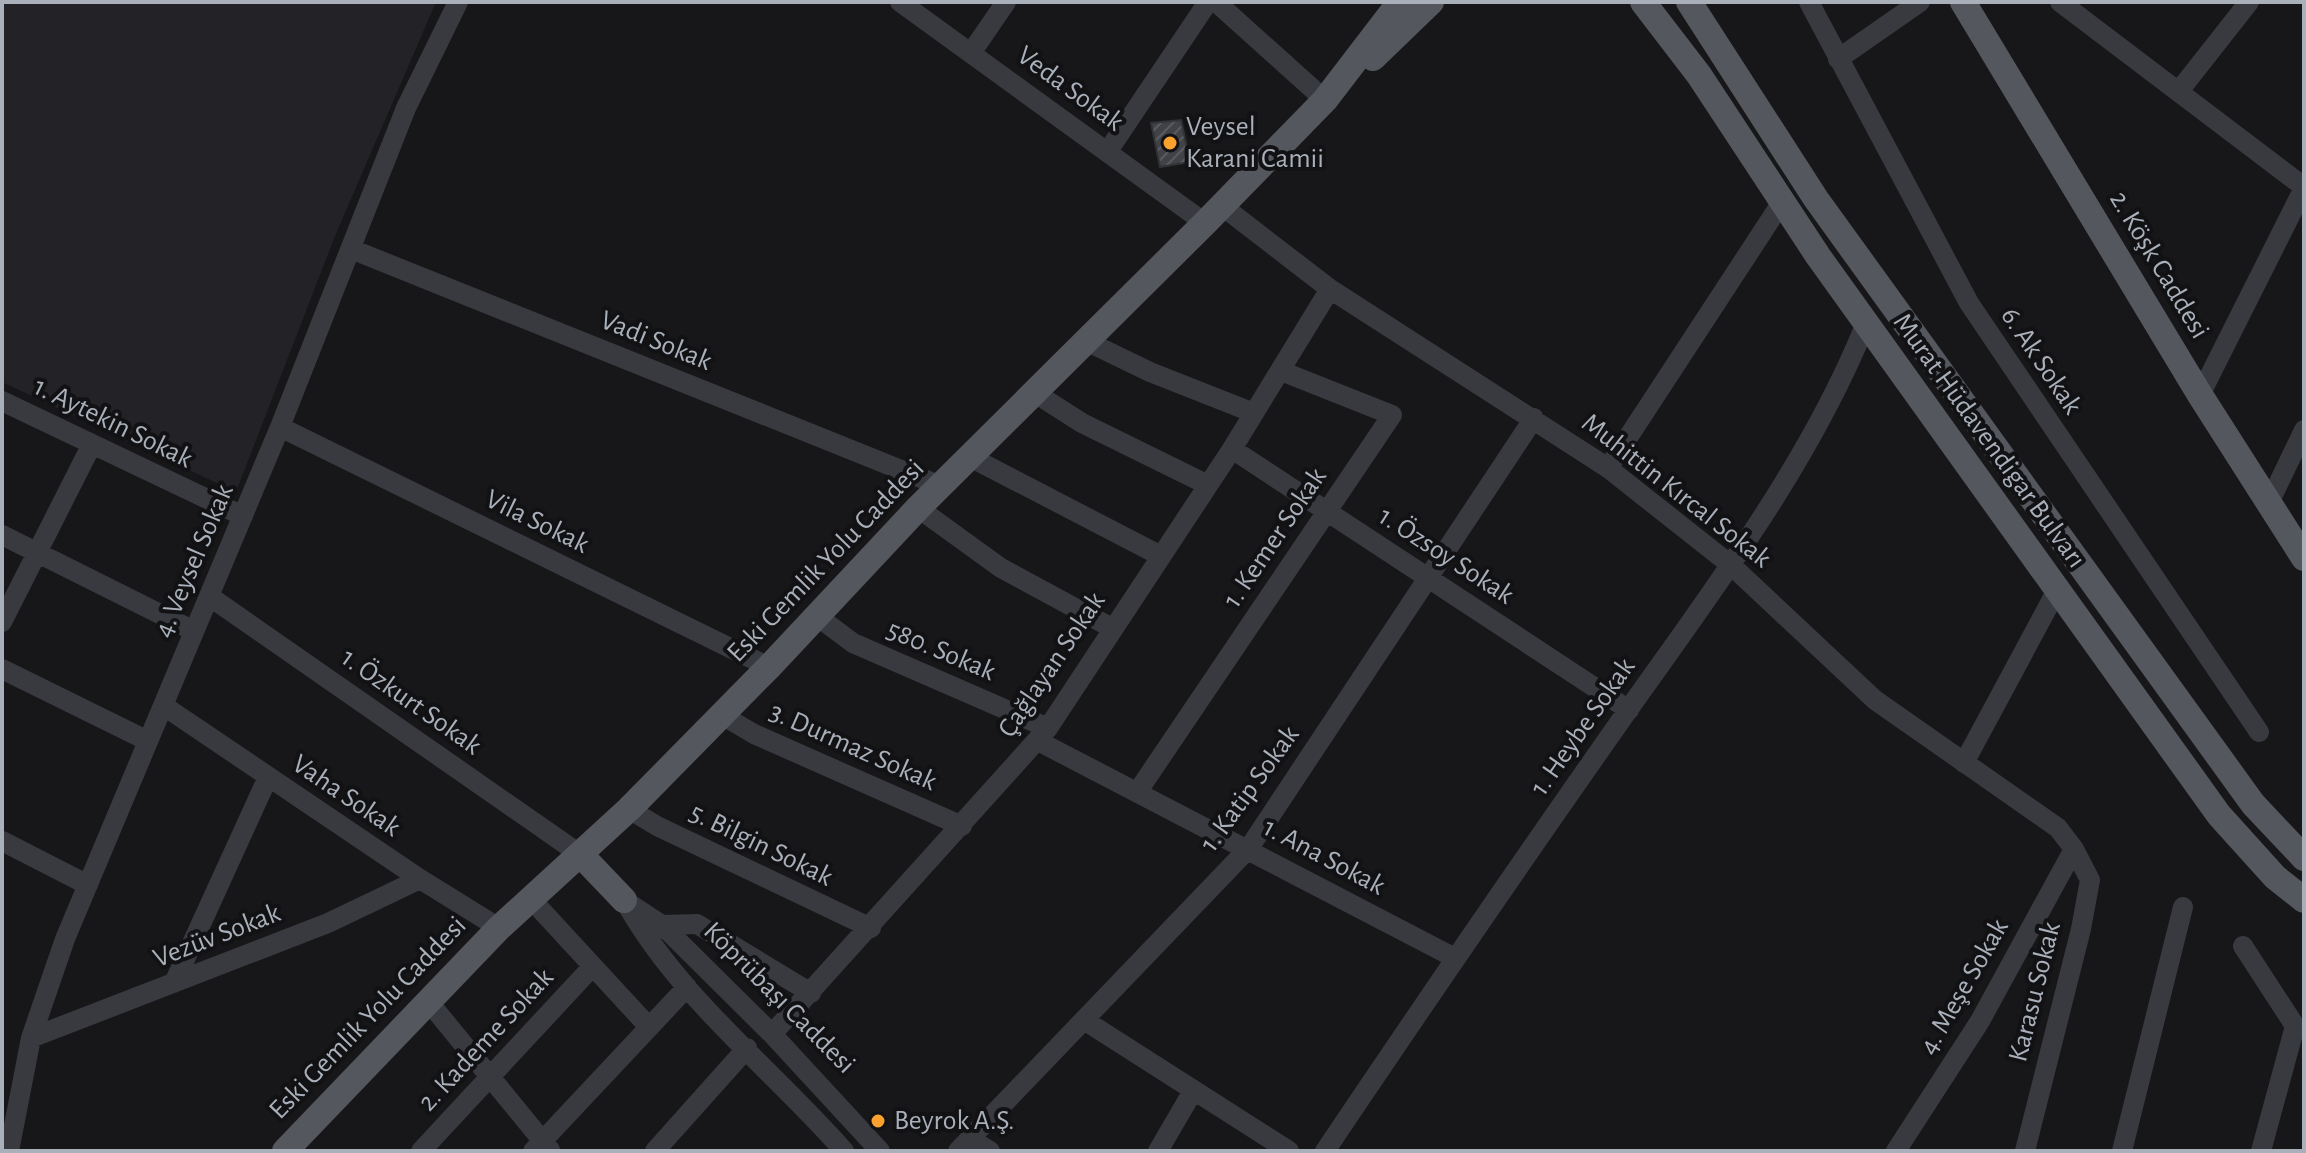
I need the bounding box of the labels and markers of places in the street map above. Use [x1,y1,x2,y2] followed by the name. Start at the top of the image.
[1186,113,1324,173] place label: Veysel Karani Camii
[1161,134,1179,152] marker: Veysel Karani Camii
[894,1107,1014,1135] place label: Beyrok A.Ş.
[869,1112,887,1130] marker: Beyrok A.Ş.

